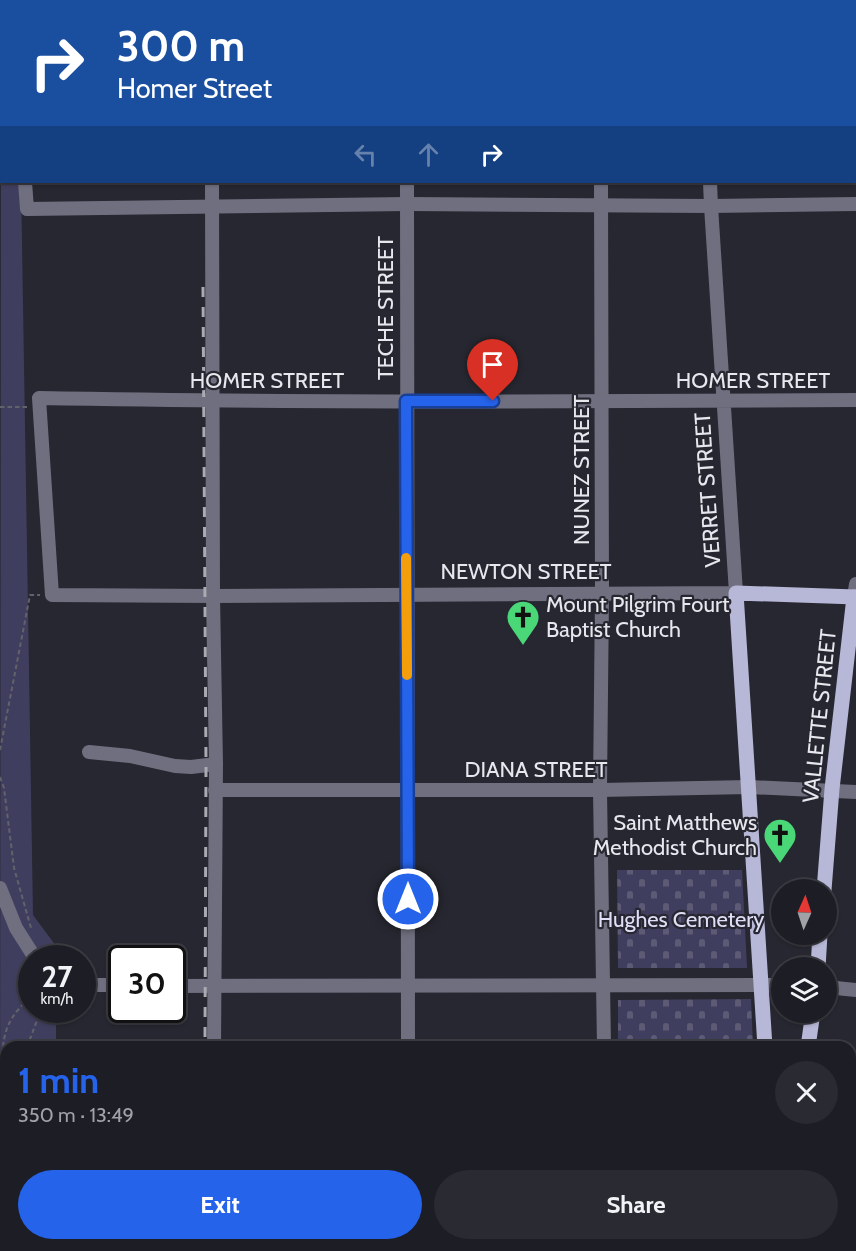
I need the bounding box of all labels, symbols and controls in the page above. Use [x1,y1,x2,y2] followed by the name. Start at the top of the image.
[117,20,245,72] text: 300 m
[18,24,96,102] icon: right
[117,72,272,105] text: Homer Street
[349,138,382,171] icon: left
[412,138,445,171] icon: ahead
[475,138,508,171] icon: right
[372,236,399,380] street label: TECHE STREET
[467,339,518,401] pin
[476,348,509,381] icon: arrive
[190,367,345,394] street label: HOMER STREET
[676,367,831,394] street label: HOMER STREET
[568,395,595,545] street label: NUNEZ STREET
[689,411,726,568] street label: VERRET STREET
[440,558,612,585] street label: NEWTON STREET
[546,591,730,643] place label: Mount Pilgrim Fourt Baptist Church
[505,599,541,646] church icon: Mount Pilgrim Fourt Baptist Church
[797,628,842,804] street label: VALLETTE STREET
[464,756,608,783] street label: DIANA STREET
[593,809,757,861] place label: Saint Matthews Methodist Church
[762,817,798,864] church icon: Saint Matthews Methodist Church
[376,867,440,931] position arrow
[771,879,837,945] north arrow
[771,879,837,1023] map controls
[598,906,764,933] park label: Hughes Cemetery
[108,945,186,1023] speed limit sign: 30
[771,957,837,1023] button: layers
[41,958,73,995] text: 27
[41,990,73,1008] text: km/h
[18,1058,99,1102] text: 1 min
[775,1061,838,1124] button: close
[18,1103,134,1127] text: 350 m · 13:49
[18,1170,422,1239] button: Exit
[434,1170,838,1239] button: Share

